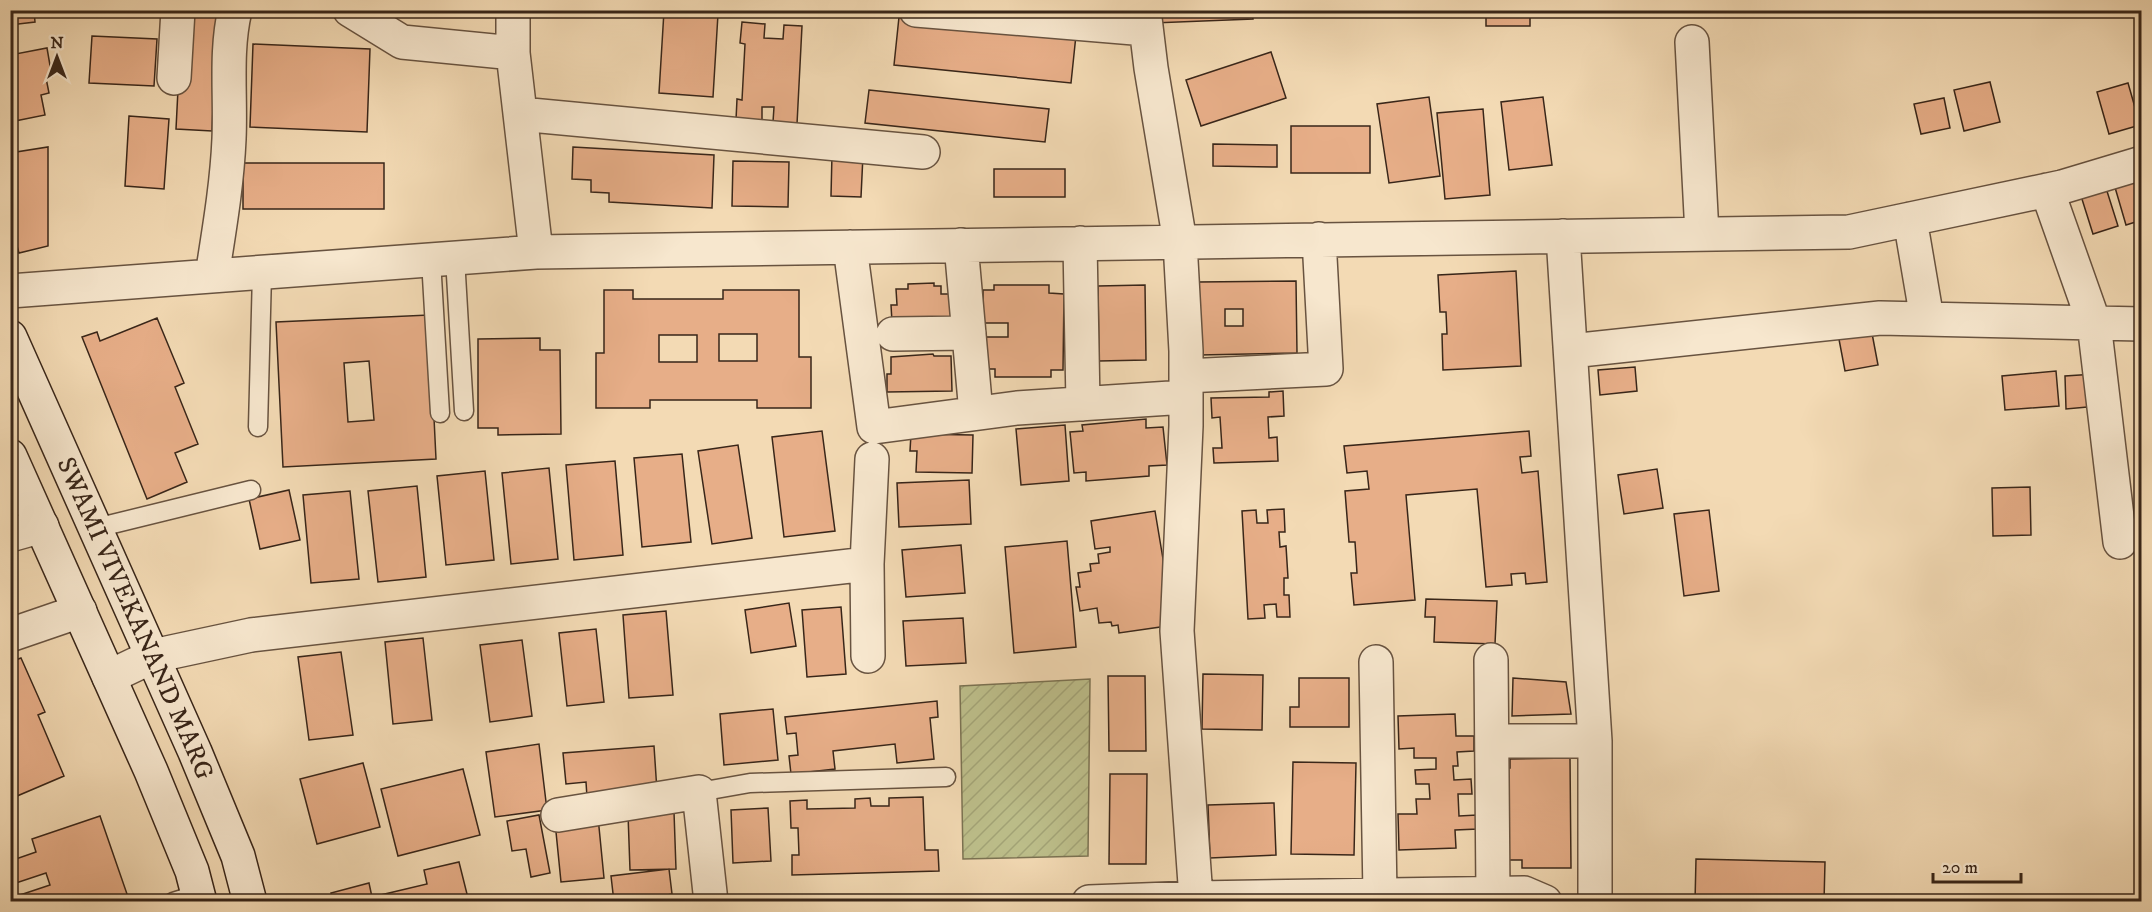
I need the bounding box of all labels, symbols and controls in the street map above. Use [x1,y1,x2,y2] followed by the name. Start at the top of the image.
[27,27,87,87] north arrow
[50,33,64,53] text: N
[49,452,221,785] street label: SWAMI VIVEKANAND MARG
[1933,846,2022,884] scale bar
[1942,857,1978,879] text: 20 m

